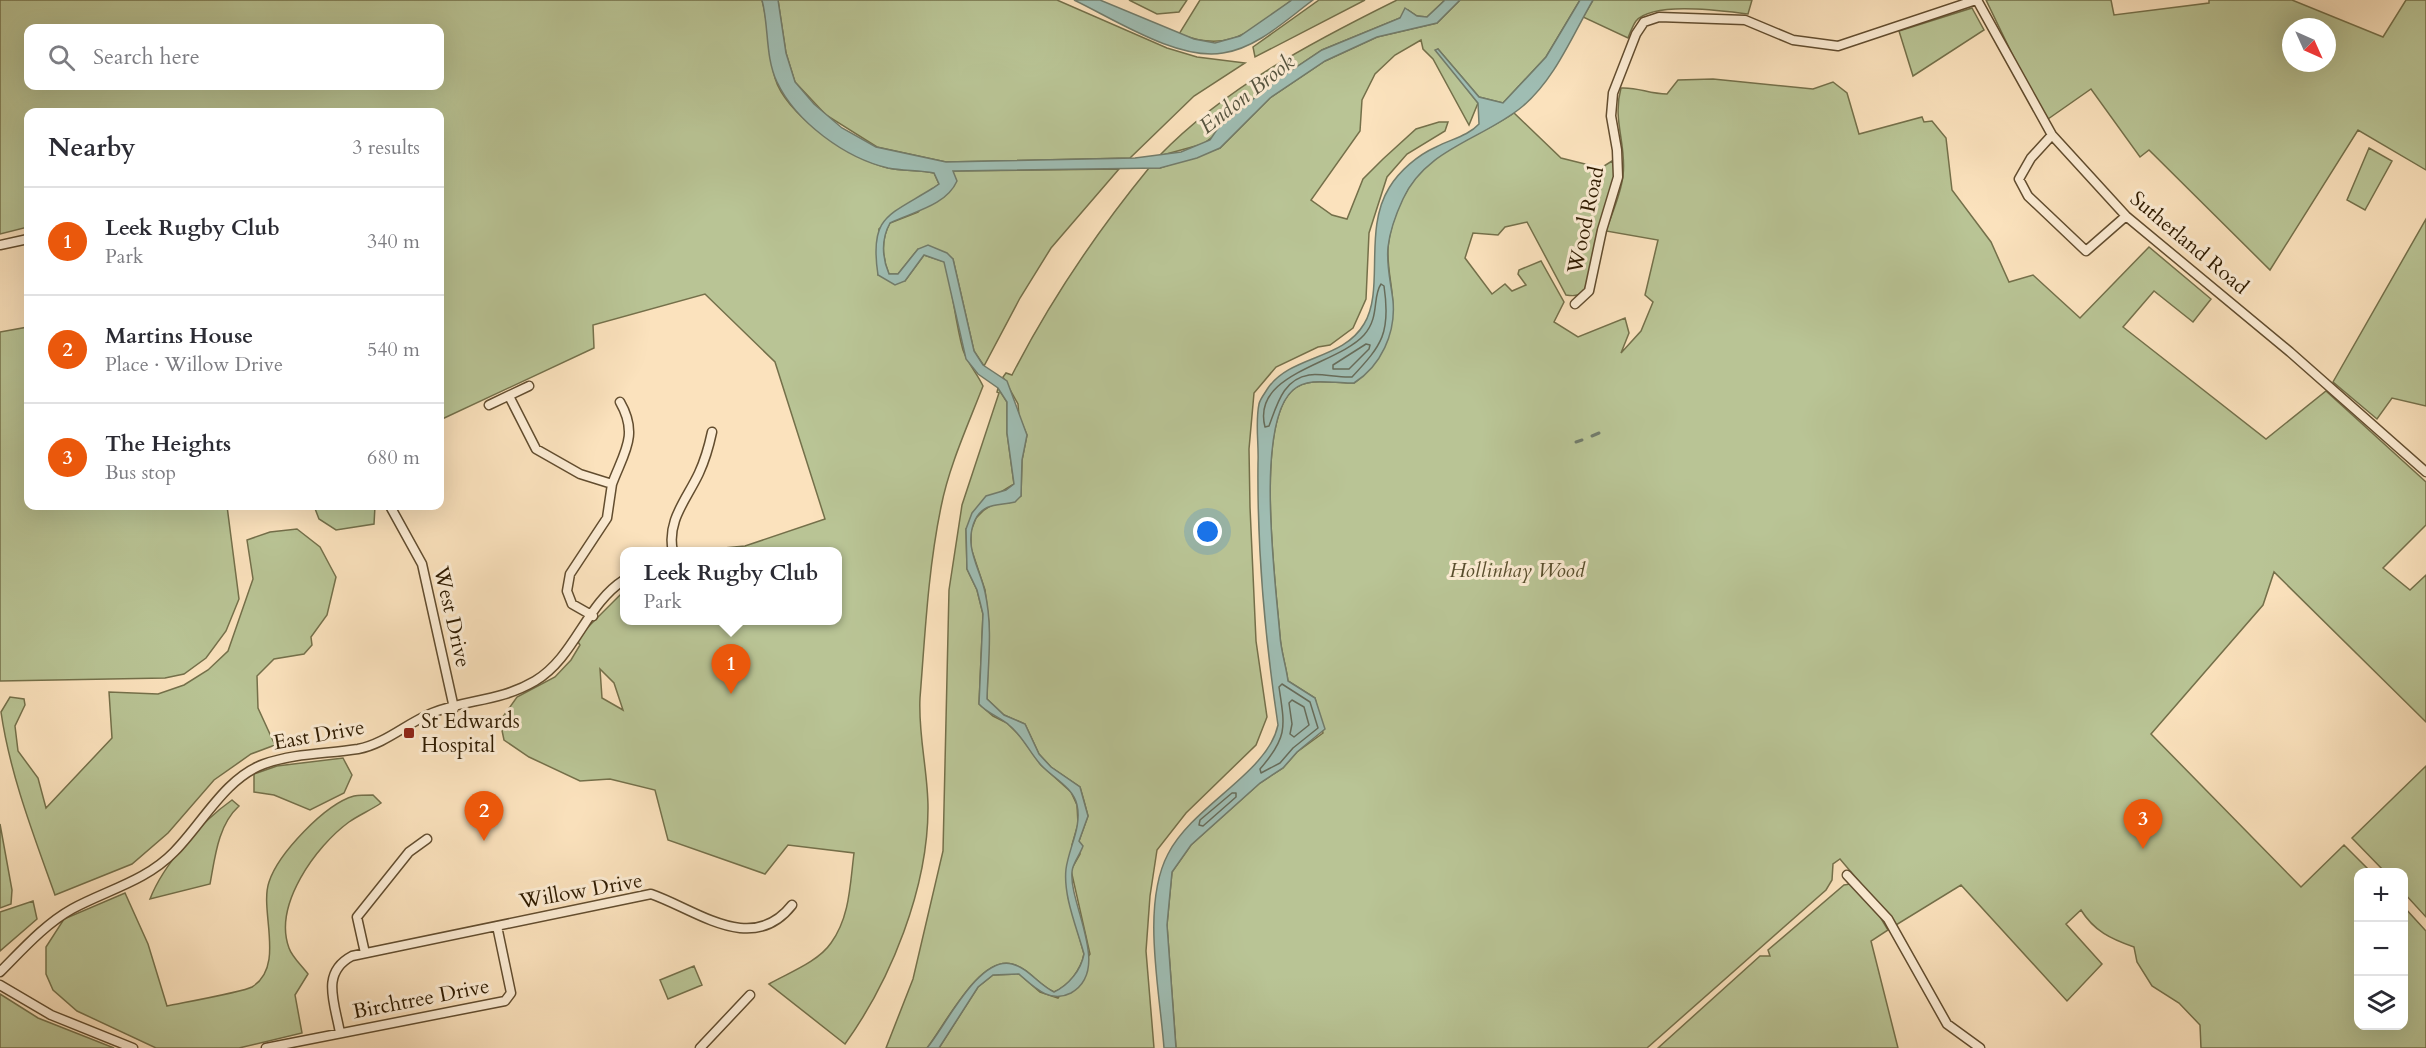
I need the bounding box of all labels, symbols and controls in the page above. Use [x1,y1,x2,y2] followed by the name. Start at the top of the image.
[2282,18,2336,72] north arrow
[24,24,444,90] search box
[45,41,78,74] icon: search
[93,42,200,72] text: Search here
[1193,47,1301,141] water label: Endon Brook
[48,130,136,165] text: Nearby
[352,134,420,161] text: 3 results
[1560,164,1612,277] street label: Wood Road
[2123,185,2255,301] street label: Sutherland Road
[105,213,280,243] text: Leek Rugby Club
[62,228,73,255] text: 1
[367,228,420,255] text: 340 m
[105,243,143,270] text: Park
[105,321,253,351] text: Martins House
[62,336,73,363] text: 2
[367,336,420,363] text: 540 m
[105,351,283,378] text: Place · Willow Drive
[105,429,231,459] text: The Heights
[62,444,73,471] text: 3
[367,444,420,471] text: 680 m
[105,459,176,486] text: Bus stop
[1193,517,1222,546] your location
[620,547,842,625] popup
[1449,556,1586,585] park label: Hollinhay Wood
[644,558,818,588] text: Leek Rugby Club
[426,563,478,670] street label: West Drive
[644,588,682,615] text: Park
[712,644,750,694] pin: 1
[421,707,520,760] place label: St Edwards Hospital
[271,713,367,757] street label: East Drive
[402,726,416,740] marker: St Edwards Hospital
[464,792,504,841] pin: 2
[2124,800,2162,849] pin: 3
[516,866,645,916] street label: Willow Drive
[2354,868,2408,1030] map controls
[2354,868,2408,922] button: +
[2354,922,2408,976] button: −
[350,972,492,1026] street label: Birchtree Drive
[2354,976,2408,1030] button: layers

